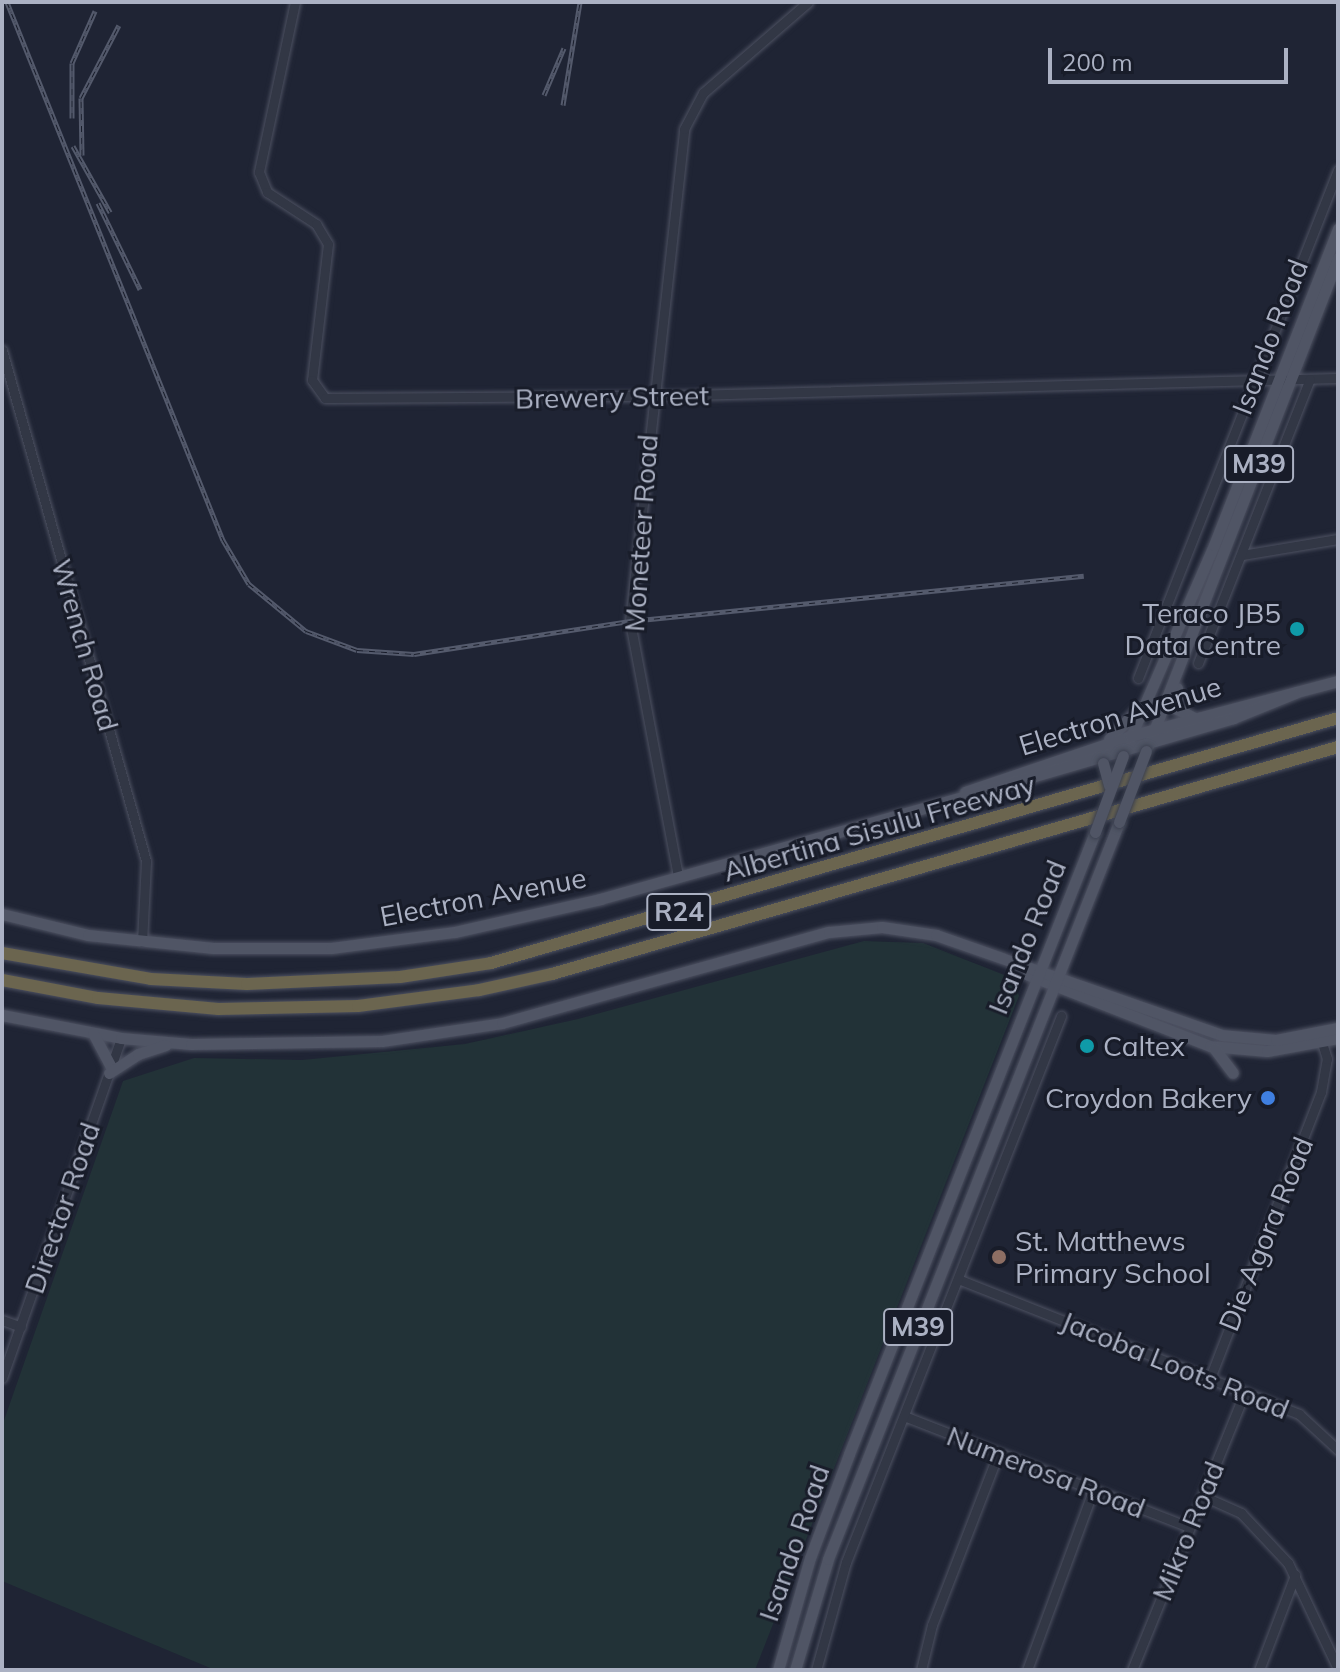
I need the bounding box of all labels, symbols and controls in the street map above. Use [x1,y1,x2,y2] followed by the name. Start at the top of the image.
[1052,32,1292,82] scale bar
[1062,47,1133,77] text: 200 m
[1225,255,1315,419] street label: Isando Road
[515,379,709,415] street label: Brewery Street
[617,433,665,633] street label: Moneteer Road
[1223,442,1295,486] road number: M39
[44,555,126,735] street label: Wrench Road
[1125,596,1281,662] place label: Teraco JB5 Data Centre
[1288,620,1306,638] marker: Teraco JB5 Data Centre
[1015,669,1225,763] street label: Electron Avenue
[719,767,1039,889] street label: Albertina Sisulu Freeway
[981,855,1073,1019] street label: Isando Road
[377,861,589,933] street label: Electron Avenue
[645,890,713,934] road number: R24
[1103,1029,1185,1063] place label: Caltex
[1078,1037,1096,1055] marker: Caltex
[1045,1081,1252,1115] place label: Croydon Bakery
[1259,1089,1277,1107] marker: Croydon Bakery
[17,1118,107,1298] street label: Director Road
[1212,1132,1320,1336] street label: Die Agora Road
[1015,1224,1211,1290] place label: St. Matthews Primary School
[990,1248,1008,1266] marker: St. Matthews Primary School
[1056,1304,1294,1426] street label: Jacoba Loots Road
[882,1305,954,1349] road number: M39
[942,1419,1150,1525] street label: Numerosa Road
[1145,1457,1231,1605] street label: Mikro Road
[752,1460,836,1626] street label: Isando Road

